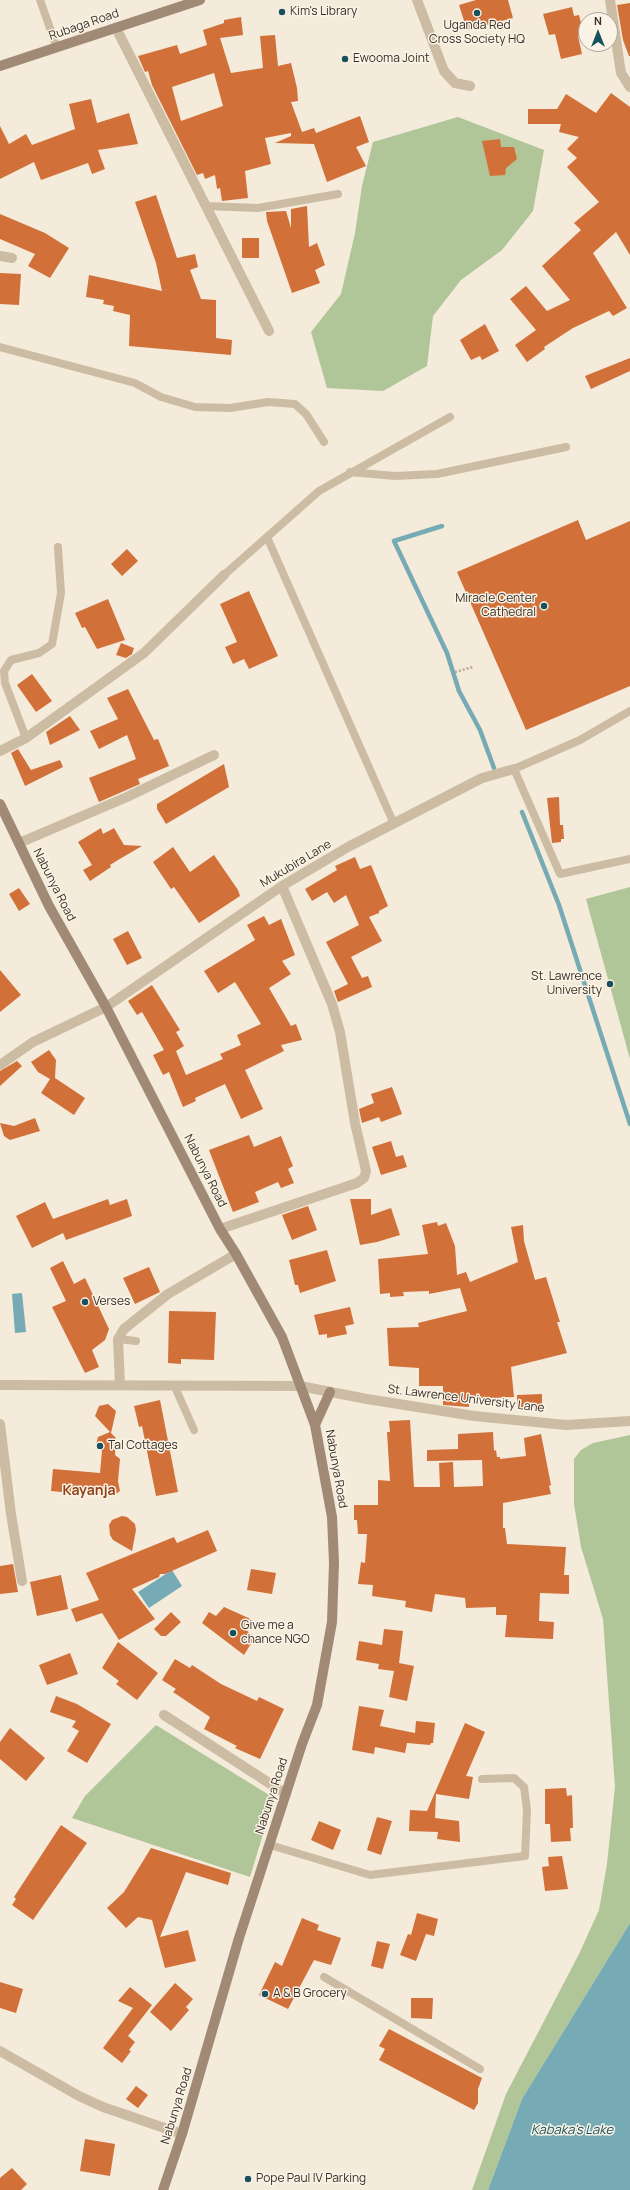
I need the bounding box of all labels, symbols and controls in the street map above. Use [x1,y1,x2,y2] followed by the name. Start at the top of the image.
[290,5,357,19] place label: Kim's Library
[47,6,121,44] street label: Rubaga Road
[277,7,287,17] marker: Kim's Library
[472,8,482,18] marker: Uganda Red Cross Society HQ
[578,12,618,52] north arrow
[594,13,602,28] text: N
[429,19,525,47] place label: Uganda Red Cross Society HQ
[353,52,430,66] place label: Ewooma Joint
[340,54,350,64] marker: Ewooma Joint
[455,592,536,620] place label: Miracle Center Cathedral
[539,601,549,611] marker: Miracle Center Cathedral
[258,837,334,891] street label: Mukubira Lane
[30,846,78,924] street label: Nabunya Road
[531,970,602,998] place label: St. Lawrence University
[605,979,615,989] marker: St. Lawrence University
[181,1132,229,1210] street label: Nabunya Road
[93,1295,130,1309] place label: Verses
[80,1297,90,1307] marker: Verses
[387,1382,545,1416] street label: St. Lawrence University Lane
[322,1429,350,1509] street label: Nabunya Road
[108,1439,178,1453] place label: Tal Cottages
[95,1441,105,1451] marker: Tal Cottages
[62,1483,116,1499] district label: Kayanja
[241,1619,310,1647] place label: Give me a chance NGO
[228,1628,238,1638] marker: Give me a chance NGO
[253,1756,291,1836] street label: Nabunya Road
[273,1987,347,2001] place label: A & B Grocery
[260,1989,270,1999] marker: A & B Grocery
[158,2066,196,2146] street label: Nabunya Road
[531,2122,613,2138] water label: Kabaka's Lake
[256,2172,366,2186] place label: Pope Paul IV Parking
[243,2174,253,2184] marker: Pope Paul IV Parking

